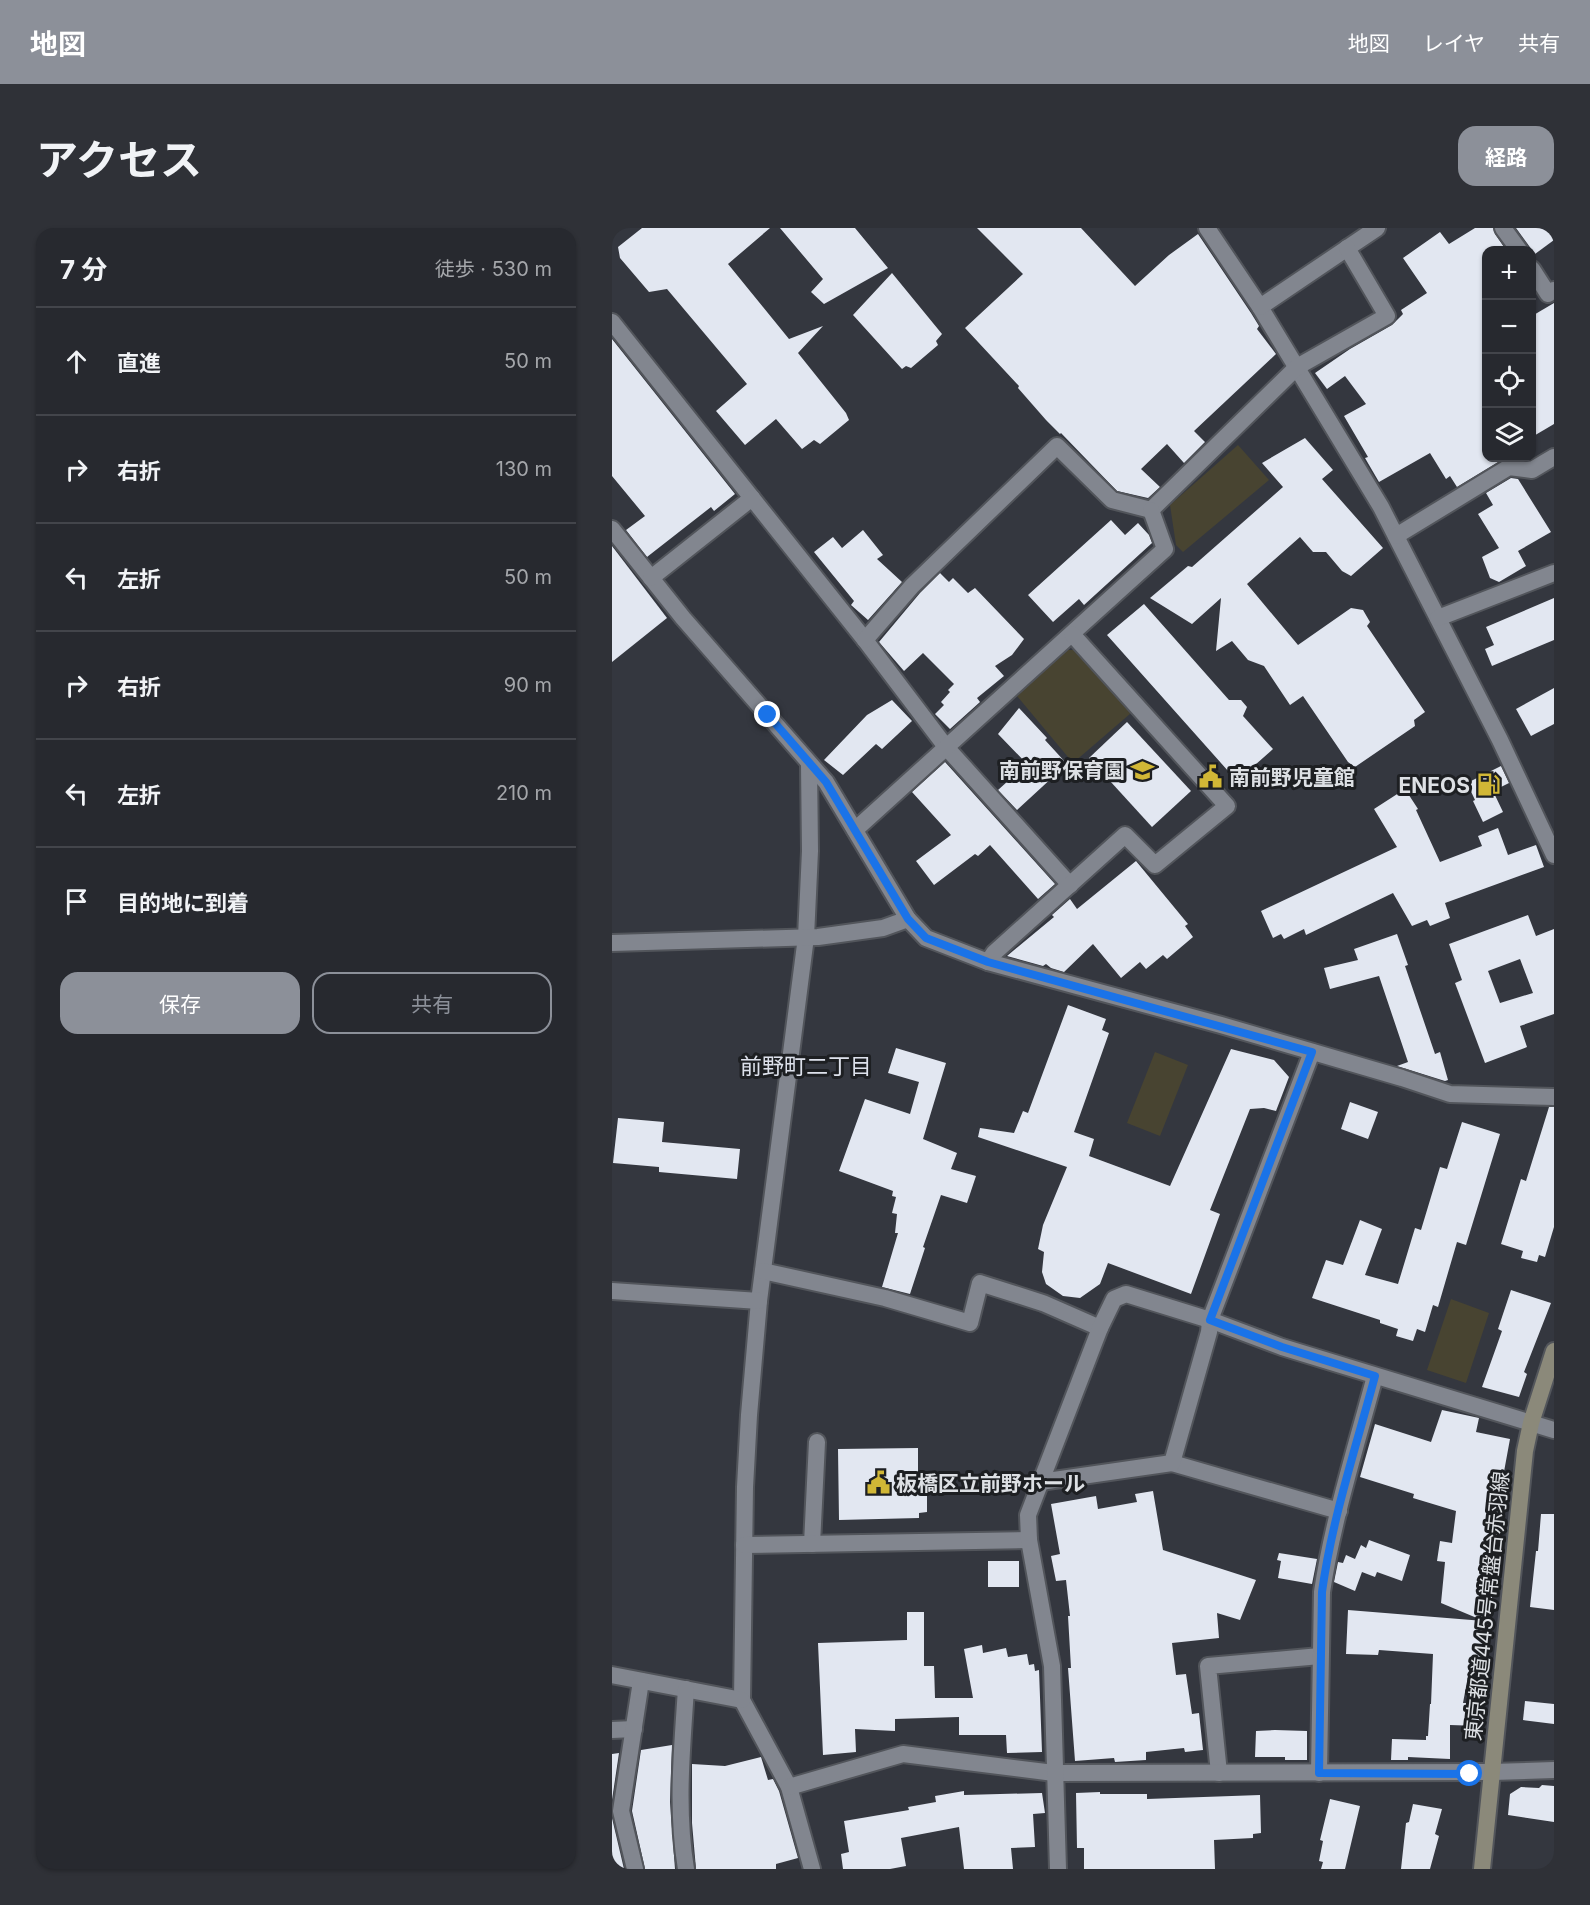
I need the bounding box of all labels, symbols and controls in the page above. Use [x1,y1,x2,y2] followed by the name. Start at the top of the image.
[30,27,86,61] text: 地図
[1348,31,1390,56] text: 地図
[1423,31,1485,56] text: レイヤ
[1518,31,1560,56] text: 共有
[1458,126,1554,186] button: 経路
[36,134,202,185] text: アクセス
[1482,246,1536,462] map controls
[1482,246,1536,300] button: +
[60,254,107,285] text: 7 分
[435,257,552,281] text: 徒歩 · 530 m
[1482,300,1536,354] button: −
[60,345,93,378] icon: ahead
[504,349,552,373] text: 50 m
[117,350,161,376] text: 直進
[1482,354,1536,408] button: locate
[1482,408,1536,462] button: layers
[60,453,93,486] icon: right
[496,457,552,481] text: 130 m
[117,458,161,484] text: 右折
[60,561,93,594] icon: left
[504,565,552,589] text: 50 m
[117,566,161,592] text: 左折
[60,669,93,702] icon: right
[504,673,552,697] text: 90 m
[117,674,161,700] text: 右折
[754,701,780,727] route end
[1130,757,1156,783] school or university icon: 南前野保育園
[999,758,1125,783] place label: 南前野保育園
[1198,764,1224,790] public building icon: 南前野児童館
[1229,765,1355,790] place label: 南前野児童館
[1475,772,1501,798] fuel station icon: ENEOS
[1399,773,1470,798] place label: ENEOS
[60,777,93,810] icon: left
[496,781,552,805] text: 210 m
[117,782,161,808] text: 左折
[60,885,93,918] icon: arrive
[117,890,249,916] text: 目的地に到着
[60,972,300,1034] button: 保存
[312,972,552,1034] button: 共有
[740,1053,872,1079] district label: 前野町二丁目
[865,1470,891,1496] public building icon: 板橋区立前野ホール
[1460,1470,1514,1742] street label: 東京都道445号常盤台赤羽線
[896,1471,1085,1496] place label: 板橋区立前野ホール
[1456,1760,1482,1786] route start

